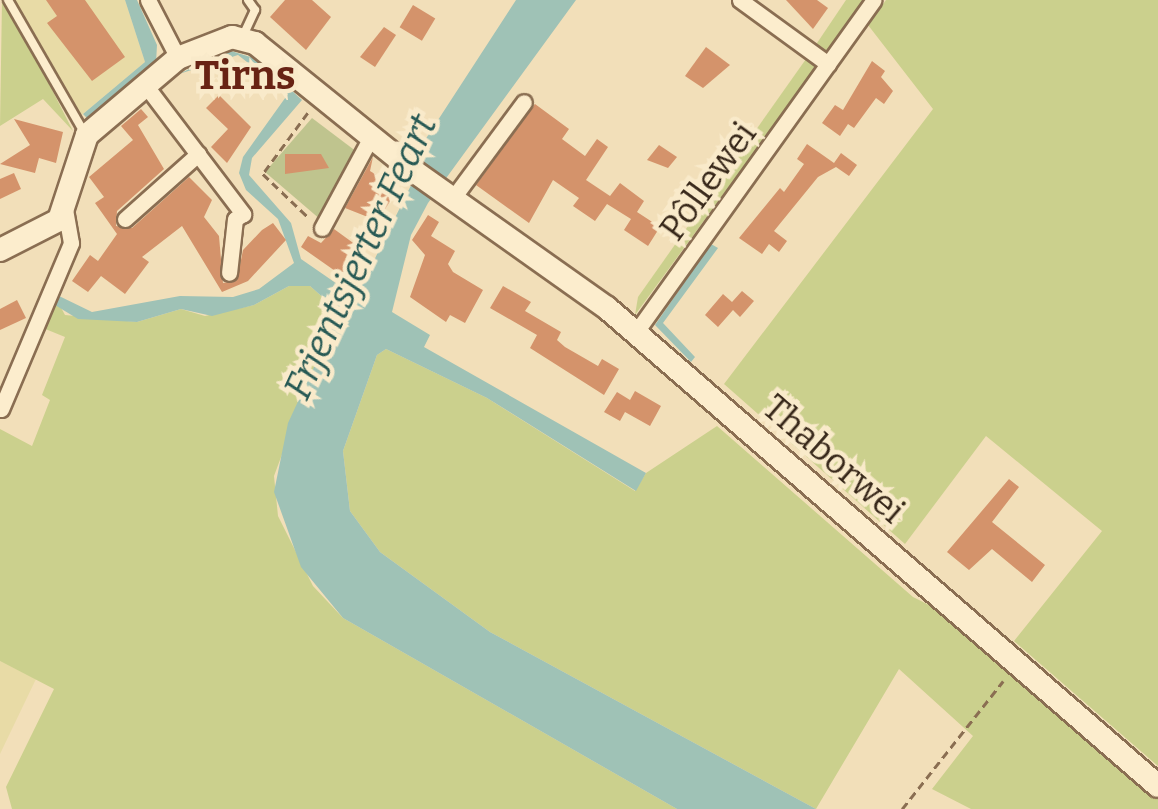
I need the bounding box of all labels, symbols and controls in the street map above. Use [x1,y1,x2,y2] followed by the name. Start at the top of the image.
[195,52,295,100] district label: Tirns
[275,108,447,406] water label: Frjentsjerter Feart
[651,114,765,248] street label: Pôllewei
[755,386,913,532] street label: Thaborwei

